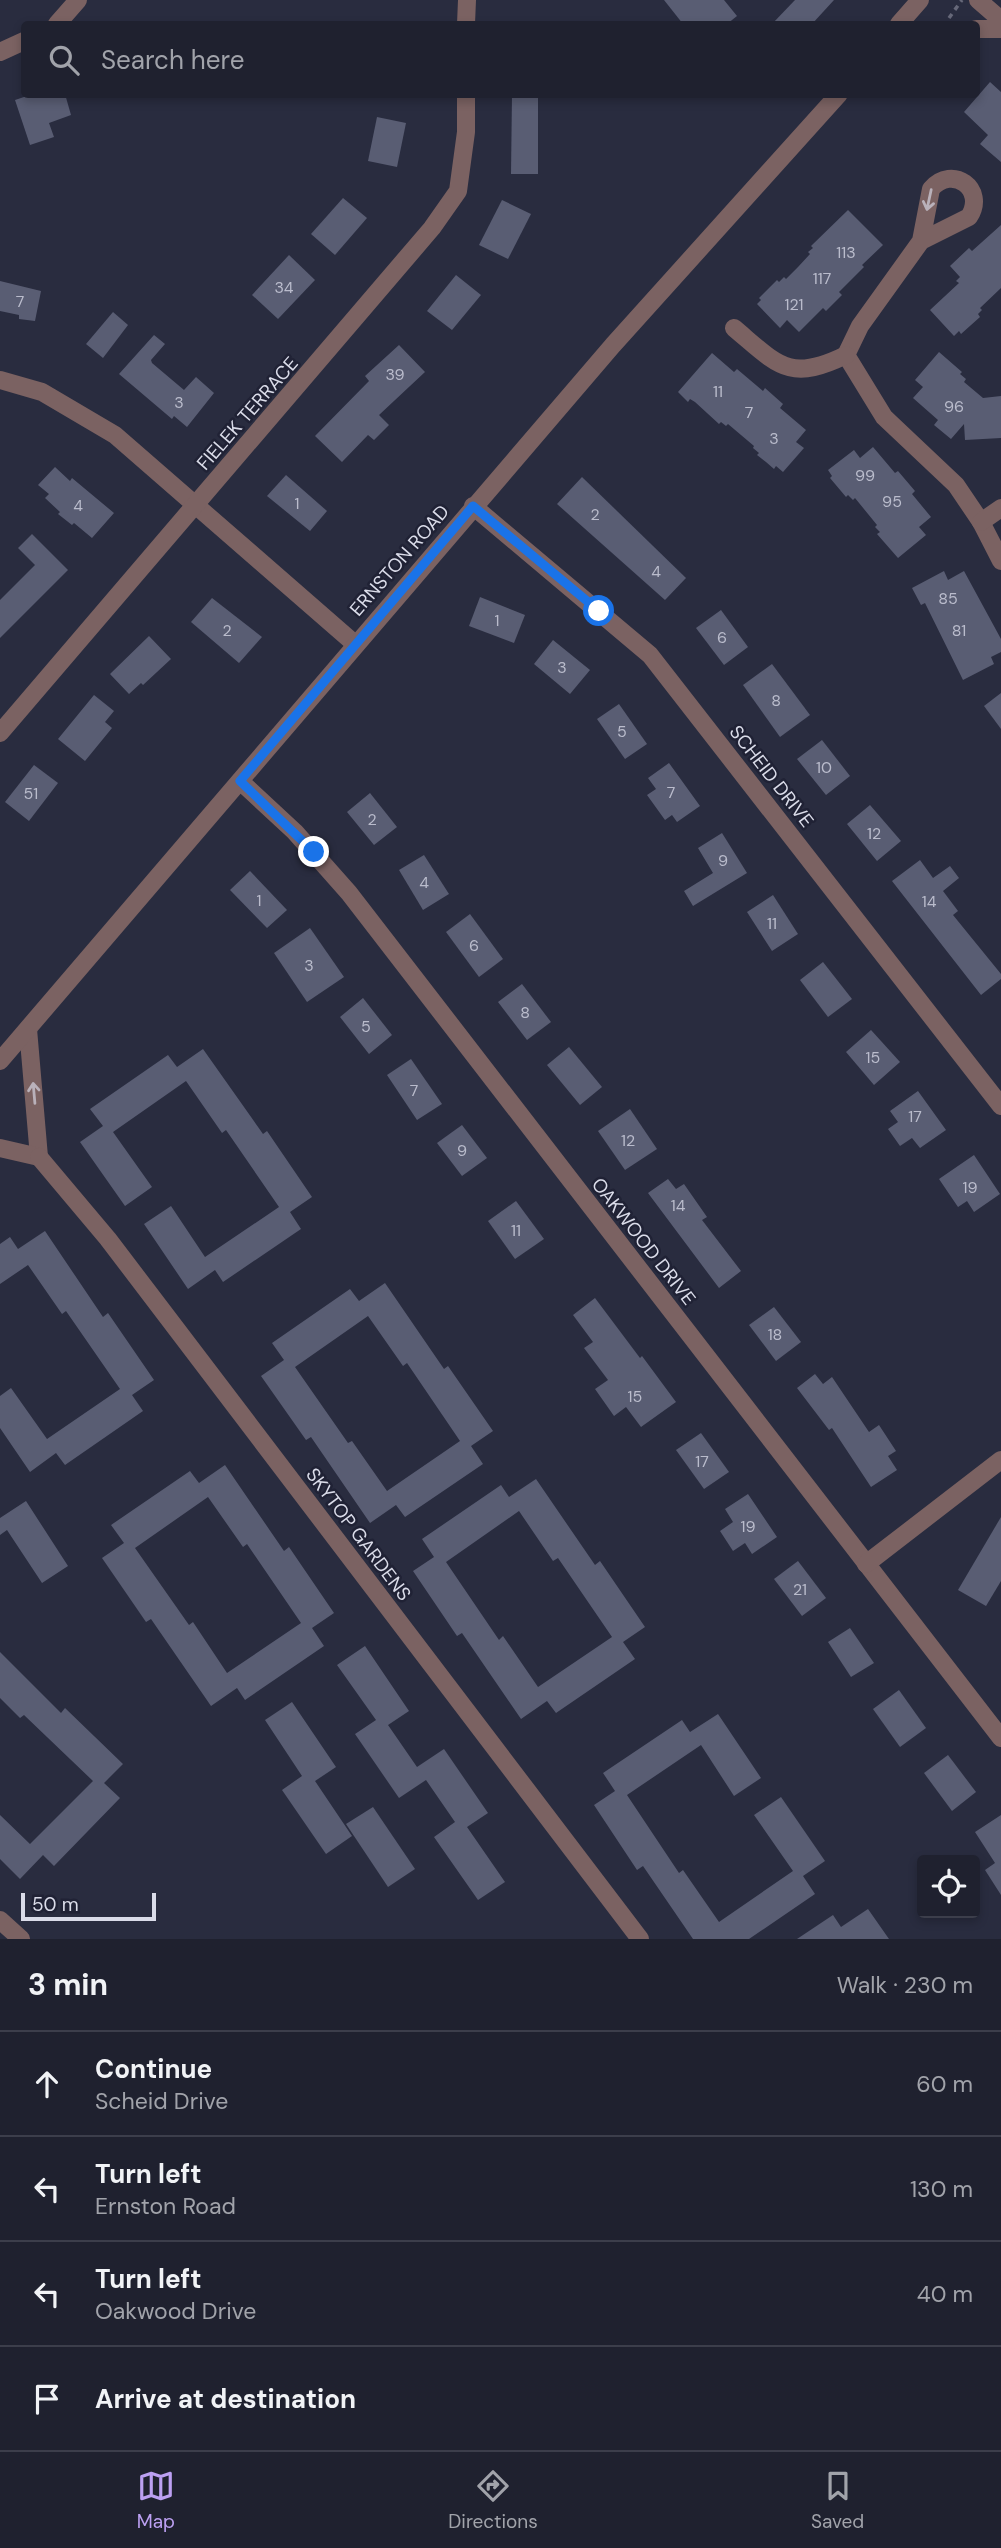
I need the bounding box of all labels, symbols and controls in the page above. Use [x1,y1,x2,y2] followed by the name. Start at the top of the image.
[21,21,980,98] search box
[45,41,83,79] icon: search
[101,43,244,77] text: Search here
[922,188,935,210] one-way arrow
[836,242,856,263] house number: 113
[813,268,831,289] house number: 117
[274,277,294,298] house number: 34
[16,291,24,312] house number: 7
[784,294,804,315] house number: 121
[191,351,304,475] street label: FIELEK TERRACE
[385,364,405,385] house number: 39
[713,381,723,402] house number: 11
[174,392,184,413] house number: 3
[944,396,964,417] house number: 96
[745,402,753,423] house number: 7
[769,428,779,449] house number: 3
[855,465,875,486] house number: 99
[882,491,902,512] house number: 95
[295,493,300,514] house number: 1
[73,495,83,516] house number: 4
[344,500,455,621] street label: ERNSTON ROAD
[590,504,600,525] house number: 2
[651,561,661,582] house number: 4
[938,588,958,609] house number: 85
[583,595,614,626] route start
[495,610,500,631] house number: 1
[222,620,232,641] house number: 2
[952,620,966,641] house number: 81
[717,627,727,648] house number: 6
[557,657,567,678] house number: 3
[771,690,781,711] house number: 8
[724,720,819,833] street label: SCHEID DRIVE
[617,721,627,742] house number: 5
[816,757,832,778] house number: 10
[667,782,675,803] house number: 7
[24,783,38,804] house number: 51
[367,809,377,830] house number: 2
[867,823,881,844] house number: 12
[298,836,329,867] route end
[718,850,728,871] house number: 9
[419,872,429,893] house number: 4
[257,890,262,911] house number: 1
[922,891,937,912] house number: 14
[767,913,777,934] house number: 11
[469,935,479,956] house number: 6
[304,955,314,976] house number: 3
[520,1002,530,1023] house number: 8
[361,1016,371,1037] house number: 5
[866,1047,880,1068] house number: 15
[410,1080,418,1101] house number: 7
[27,1082,40,1105] one-way arrow
[908,1106,922,1127] house number: 17
[621,1130,635,1151] house number: 12
[457,1140,467,1161] house number: 9
[586,1172,701,1310] street label: OAKWOOD DRIVE
[962,1177,978,1198] house number: 19
[671,1195,686,1216] house number: 14
[511,1220,521,1241] house number: 11
[768,1324,782,1345] house number: 18
[628,1386,642,1407] house number: 15
[695,1451,709,1472] house number: 17
[300,1463,417,1606] street label: SKYTOP GARDENS
[740,1516,756,1537] house number: 19
[793,1579,807,1600] house number: 21
[917,1855,980,1918] map controls
[917,1855,980,1918] button: locate
[21,1890,156,1922] scale bar
[32,1892,79,1917] text: 50 m
[28,1965,108,2004] text: 3 min
[837,1970,973,2000] text: Walk · 230 m
[95,2052,212,2086] text: Continue
[28,2065,66,2103] icon: ahead
[916,2069,973,2099] text: 60 m
[95,2086,228,2116] text: Scheid Drive
[95,2157,202,2191] text: Turn left
[28,2170,66,2208] icon: left
[910,2174,973,2204] text: 130 m
[95,2191,236,2221] text: Ernston Road
[95,2262,202,2296] text: Turn left
[28,2275,66,2313] icon: left
[917,2279,973,2309] text: 40 m
[95,2296,256,2326] text: Oakwood Drive
[28,2380,66,2418] icon: arrive
[95,2382,356,2416] text: Arrive at destination
[137,2467,175,2534] tab: Map
[448,2467,538,2534] tab: Directions
[811,2467,864,2534] tab: Saved

